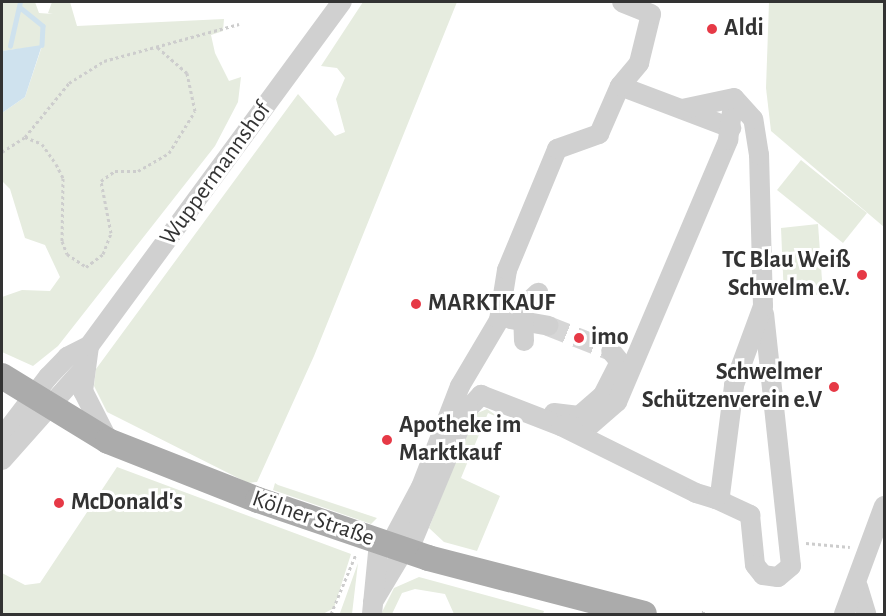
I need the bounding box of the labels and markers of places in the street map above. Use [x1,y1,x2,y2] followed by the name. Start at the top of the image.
[724,15,764,43] place label: Aldi
[705,22,719,36] marker: Aldi
[722,247,850,303] place label: TC Blau Weiß Schwelm e.V.
[855,268,869,282] marker: TC Blau Weiß Schwelm e.V.
[428,290,555,318] place label: MARKTKAUF
[409,297,423,311] marker: MARKTKAUF
[591,324,628,352] place label: imo
[572,331,586,345] marker: imo
[642,359,822,415] place label: Schwelmer Schützenverein e.V
[827,380,841,394] marker: Schwelmer Schützenverein e.V
[399,412,521,468] place label: Apotheke im Marktkauf
[380,433,394,447] marker: Apotheke im Marktkauf
[71,489,183,517] place label: McDonald's
[52,496,66,510] marker: McDonald's

